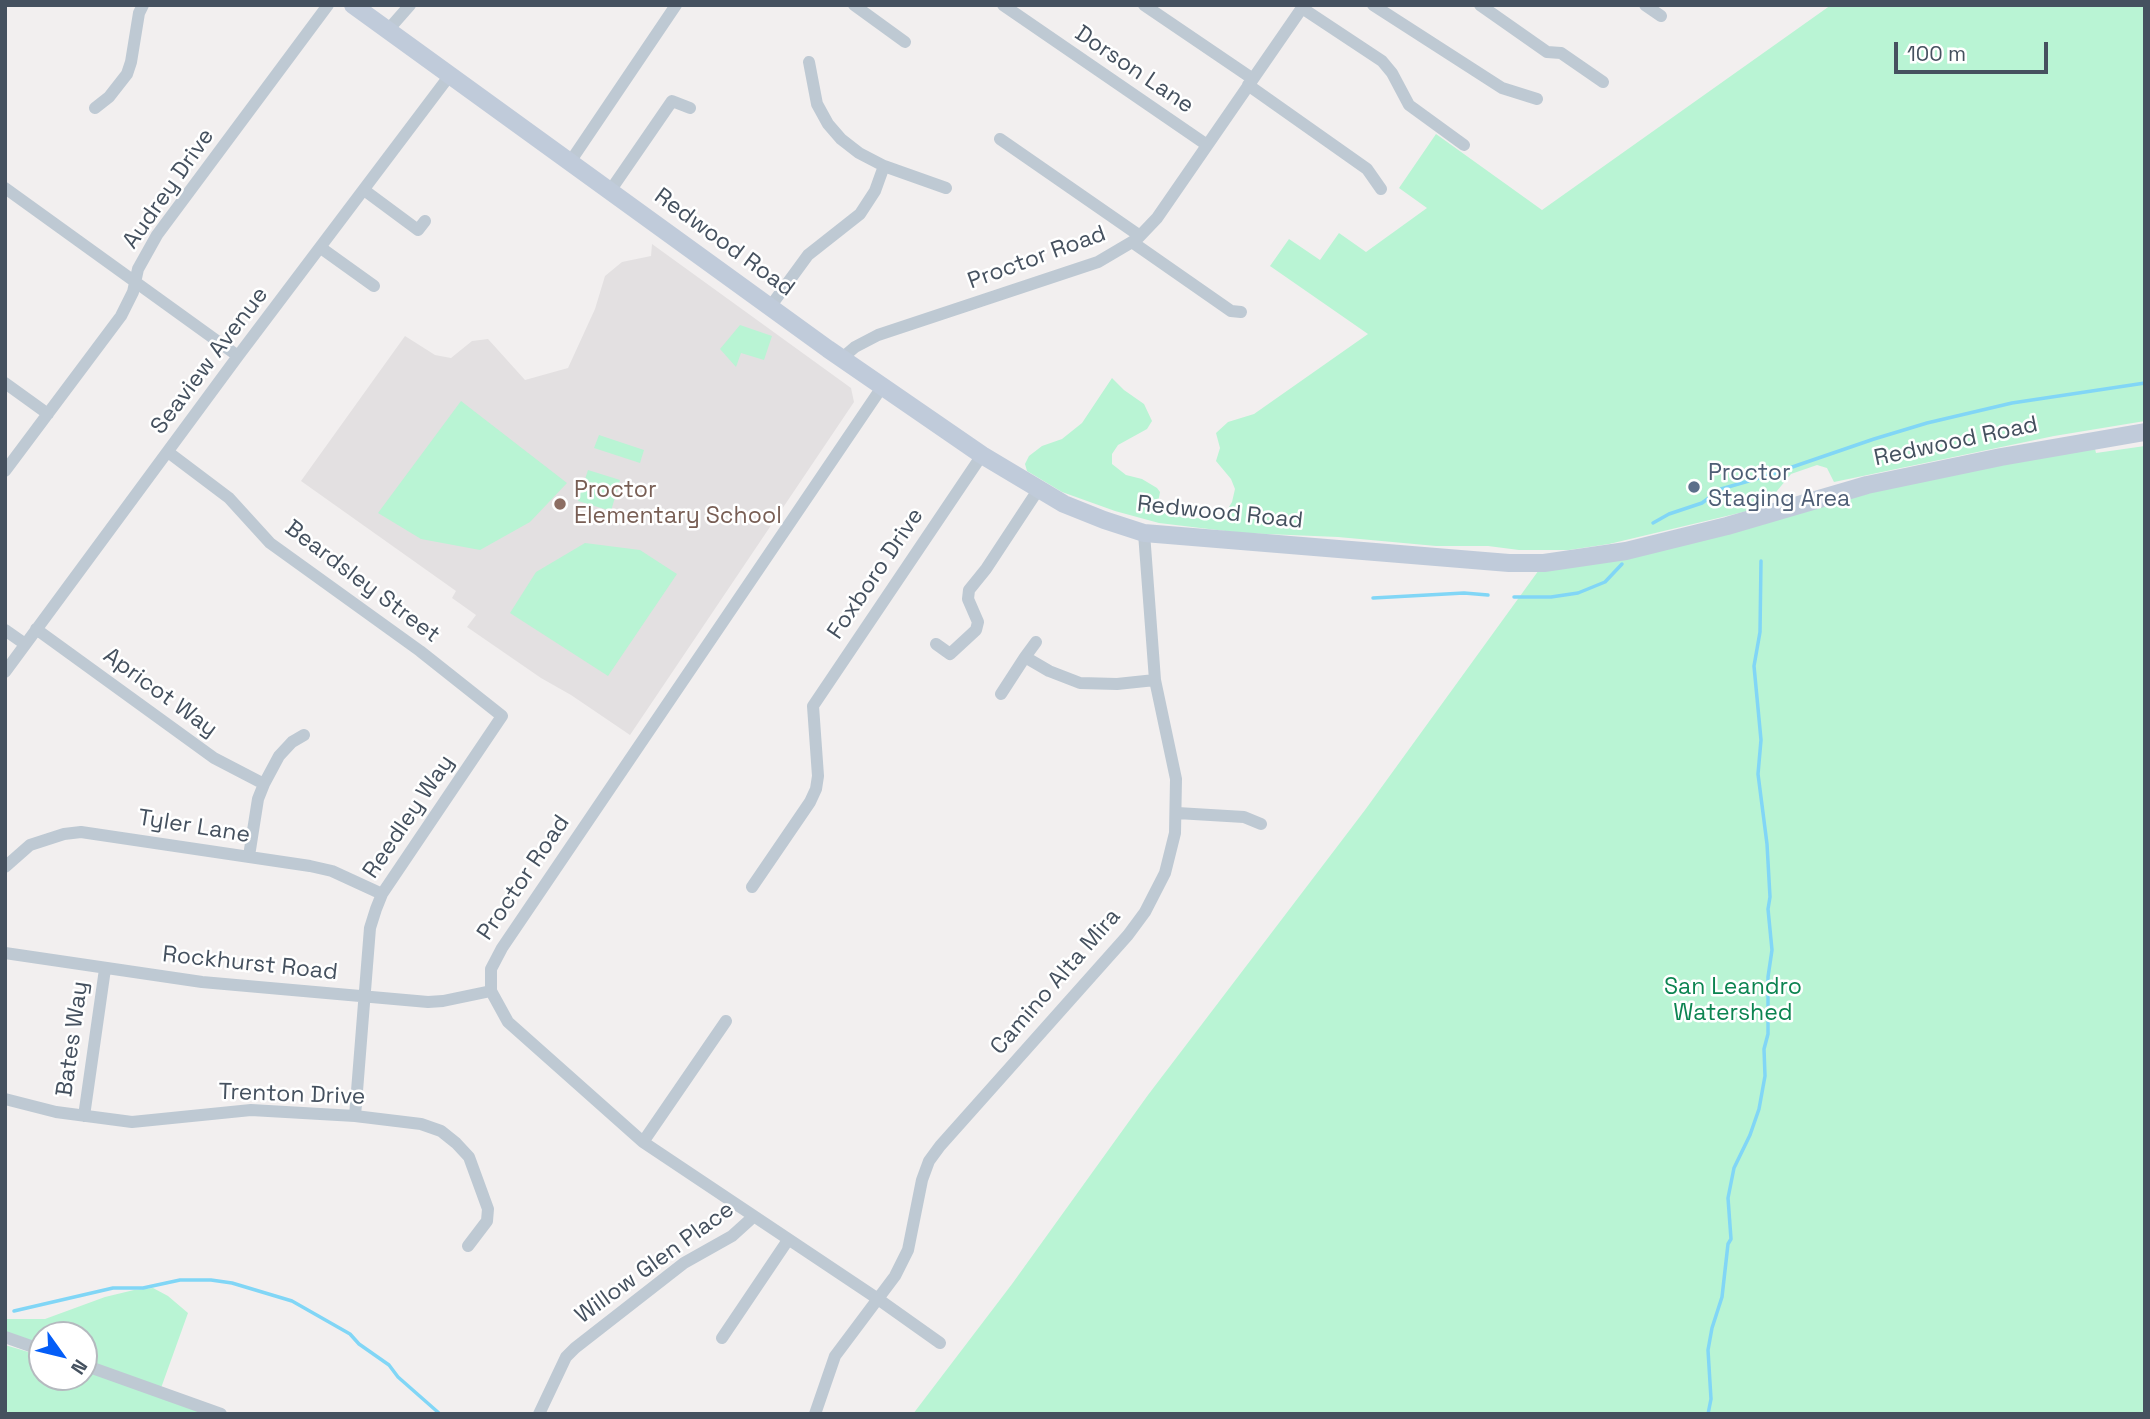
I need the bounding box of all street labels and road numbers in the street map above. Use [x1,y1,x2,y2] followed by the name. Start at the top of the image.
[1069,20,1199,120] street label: Dorson Lane
[117,124,221,254] street label: Audrey Drive
[648,183,800,303] street label: Redwood Road
[964,220,1110,296] street label: Proctor Road
[146,282,274,440] street label: Seaview Avenue
[1872,411,2040,473] street label: Redwood Road
[1136,491,1304,535] street label: Redwood Road
[822,503,930,645] street label: Foxboro Drive
[279,515,445,649] street label: Beardsley Street
[97,642,223,744] street label: Apricot Way
[358,750,460,884] street label: Reedley Way
[136,805,252,849] street label: Tyler Lane
[472,810,576,946] street label: Proctor Road
[985,903,1127,1061] street label: Camino Alta Mira
[161,941,339,987] street label: Rockhurst Road
[51,979,95,1099] street label: Bates Way
[218,1079,366,1111] street label: Trenton Drive
[570,1196,740,1330] street label: Willow Glen Place

